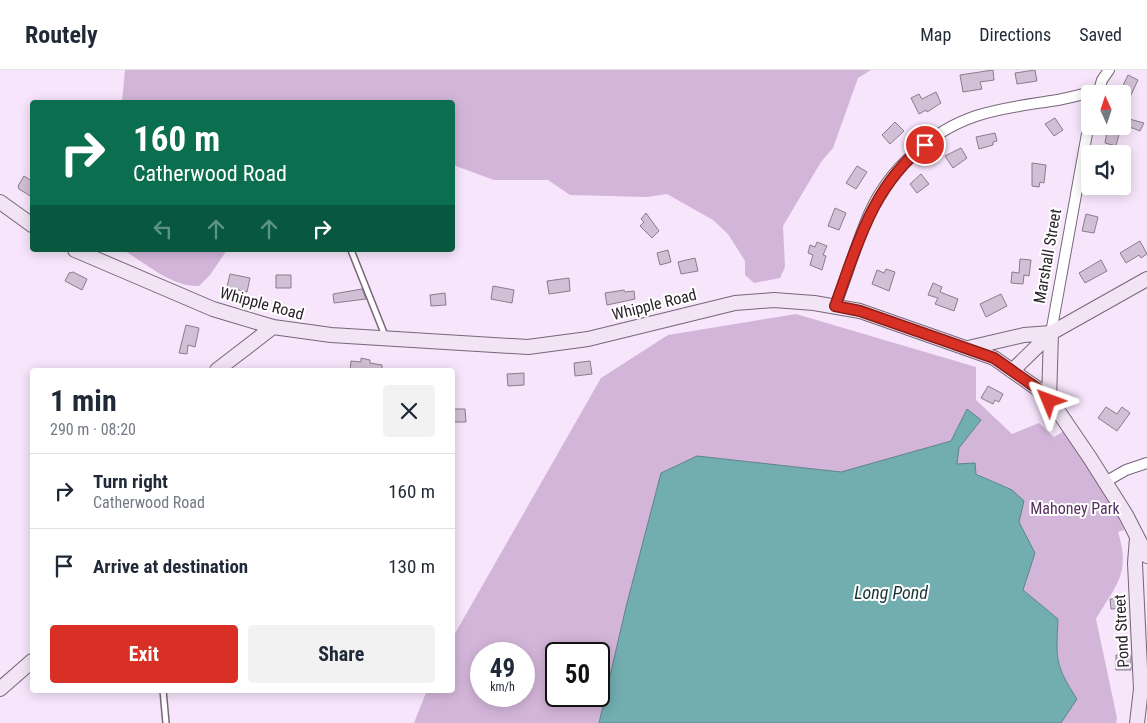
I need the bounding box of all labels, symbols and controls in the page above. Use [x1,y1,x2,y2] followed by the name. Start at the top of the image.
[25,21,98,49] text: Routely
[920,24,951,45] text: Map
[979,24,1051,45] text: Directions
[1079,24,1122,45] text: Saved
[1081,85,1131,135] north arrow
[1081,85,1131,195] map controls
[133,119,220,160] text: 160 m
[50,120,115,185] icon: right
[904,124,946,166] pin
[911,131,939,159] icon: arrive
[1081,145,1131,195] button: sound
[133,161,287,186] text: Catherwood Road
[1030,207,1065,305] street label: Marshall Street
[149,215,177,243] icon: left
[202,215,230,243] icon: ahead
[255,215,283,243] icon: ahead
[308,215,336,243] icon: right
[218,283,306,324] street label: Whipple Road
[610,285,698,324] street label: Whipple Road
[1022,374,1074,426] position arrow
[50,383,117,418] text: 1 min
[383,385,435,437] button: close
[50,420,136,439] text: 290 m · 08:20
[93,470,168,493] text: Turn right
[50,477,78,505] icon: right
[388,480,435,503] text: 160 m
[93,493,205,512] text: Catherwood Road
[1030,499,1121,518] park label: Mahoney Park
[50,552,78,580] icon: arrive
[93,555,248,578] text: Arrive at destination
[388,555,435,578] text: 130 m
[854,582,928,603] water label: Long Pond
[1110,593,1133,668] street label: Pond Street
[50,625,238,683] button: Exit
[248,625,435,683] button: Share
[545,642,610,707] speed limit sign: 50
[490,654,515,683] text: 49
[490,680,515,694] text: km/h

